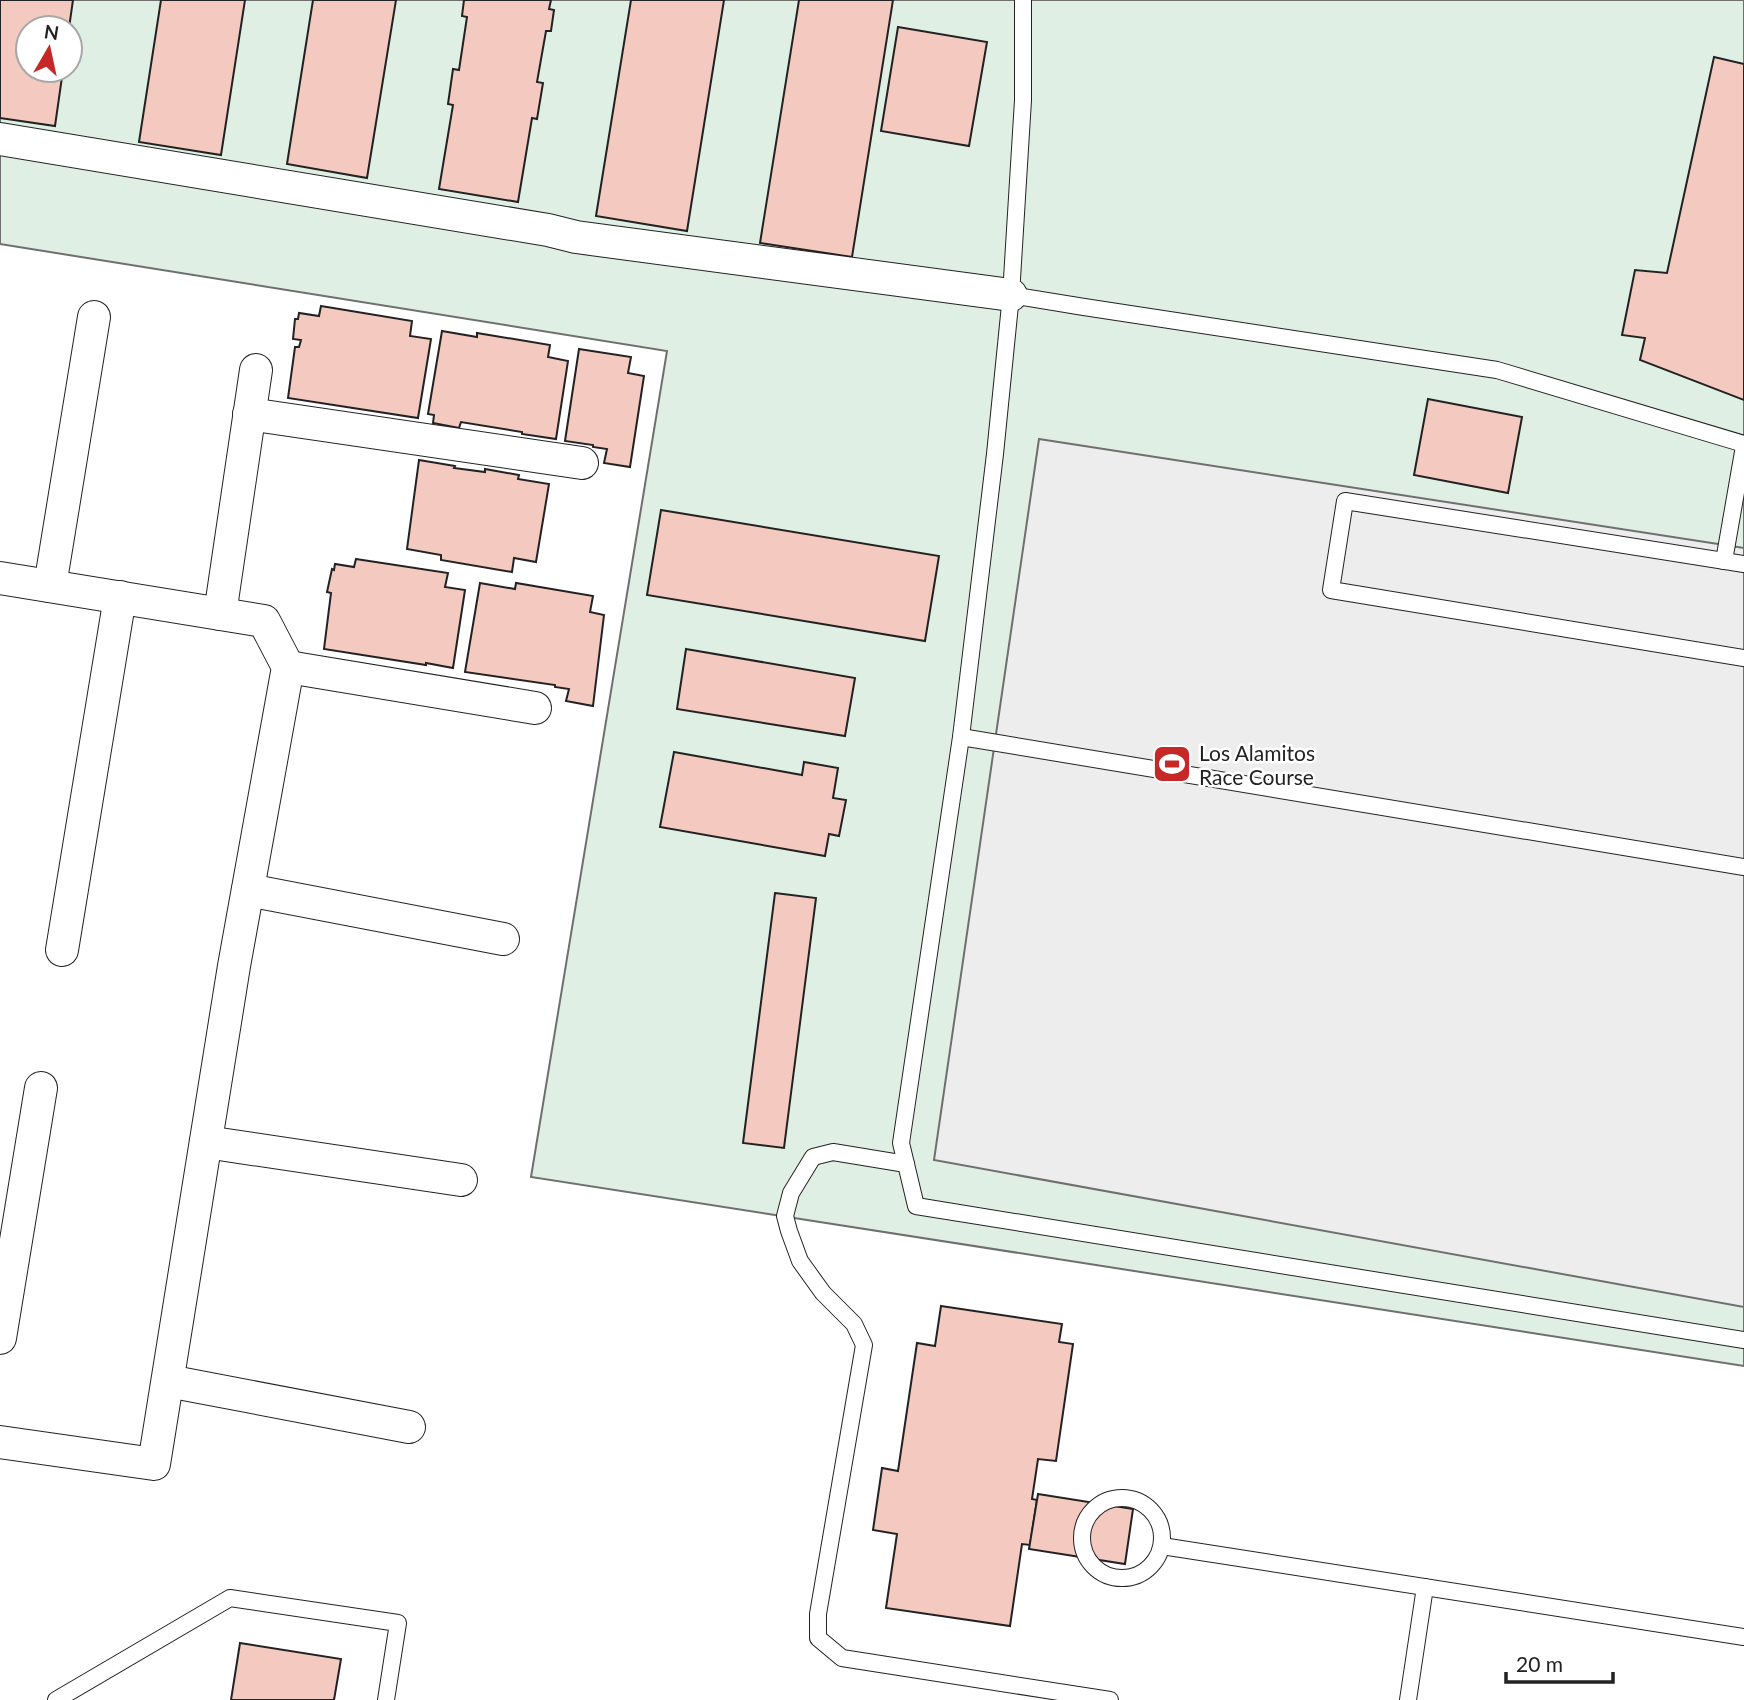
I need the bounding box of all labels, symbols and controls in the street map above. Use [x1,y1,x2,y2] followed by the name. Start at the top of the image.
[14,14,84,84] north arrow
[43,19,61,44] text: N
[1199,740,1315,789] place label: Los Alamitos Race Course
[1151,743,1193,785] sports icon: Los Alamitos Race Course
[1506,1640,1613,1684] scale bar
[1516,1651,1563,1676] text: 20 m

